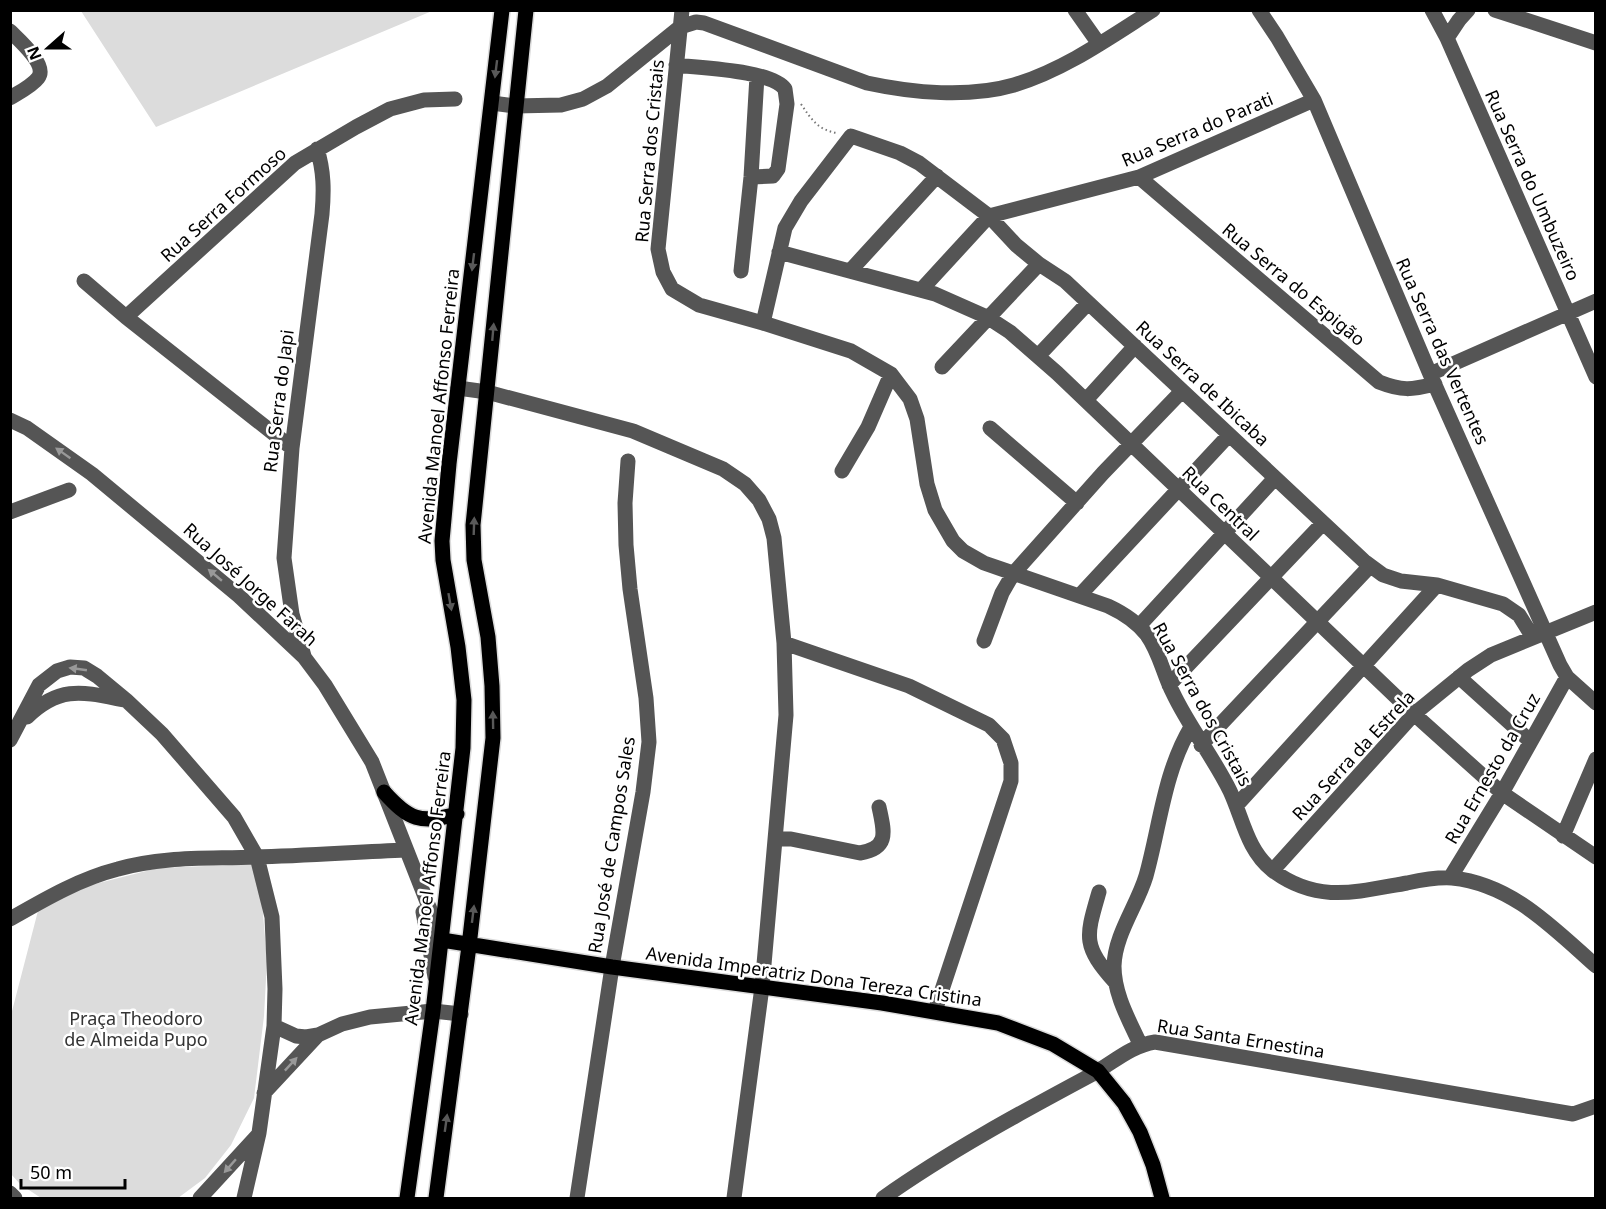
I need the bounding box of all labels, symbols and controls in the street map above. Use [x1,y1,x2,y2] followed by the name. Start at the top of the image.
[18,18,78,78] north arrow
[21,43,47,63] text: N
[629,58,669,244] street label: Rua Serra dos Cristais
[491,59,500,78] one-way arrow
[1118,86,1276,172] street label: Rua Serra do Parati
[1480,86,1586,284] street label: Rua Serra do Umbuzeiro
[155,141,291,267] street label: Rua Serra Formoso
[1218,217,1370,351] street label: Rua Serra do Espigão
[468,253,478,272] one-way arrow
[1391,254,1495,448] street label: Rua Serra das Vertentes
[412,267,464,545] street label: Avenida Manoel Affonso Ferreira
[1131,315,1275,451] street label: Rua Serra de Ibicaba
[488,323,498,342] one-way arrow
[257,328,299,474] street label: Rua Serra do Japi
[55,447,71,459] one-way arrow
[1177,460,1265,546] street label: Rua Central
[179,517,323,651] street label: Rua José Jorge Farah
[469,517,478,536] one-way arrow
[208,569,223,582] one-way arrow
[446,592,455,611] one-way arrow
[1148,618,1258,790] street label: Rua Serra dos Cristais
[68,664,87,673] one-way arrow
[1286,685,1420,825] street label: Rua Serra da Estrela
[1439,688,1545,848] street label: Rua Ernesto da Cruz
[488,711,498,730] one-way arrow
[582,735,640,955] street label: Rua José de Campos Sales
[398,749,456,1027] street label: Avenida Manoel Affonso Ferreira
[469,904,478,923] one-way arrow
[644,941,984,1011] street label: Avenida Imperatriz Dona Tereza Cristina
[64,1006,208,1051] park label: Praça Theodoro de Almeida Pupo
[1156,1013,1326,1063] street label: Rua Santa Ernestina
[284,1056,298,1071] one-way arrow
[441,1113,451,1132] one-way arrow
[21,1152,124,1190] scale bar
[224,1158,237,1173] one-way arrow
[30,1160,72,1184] text: 50 m

